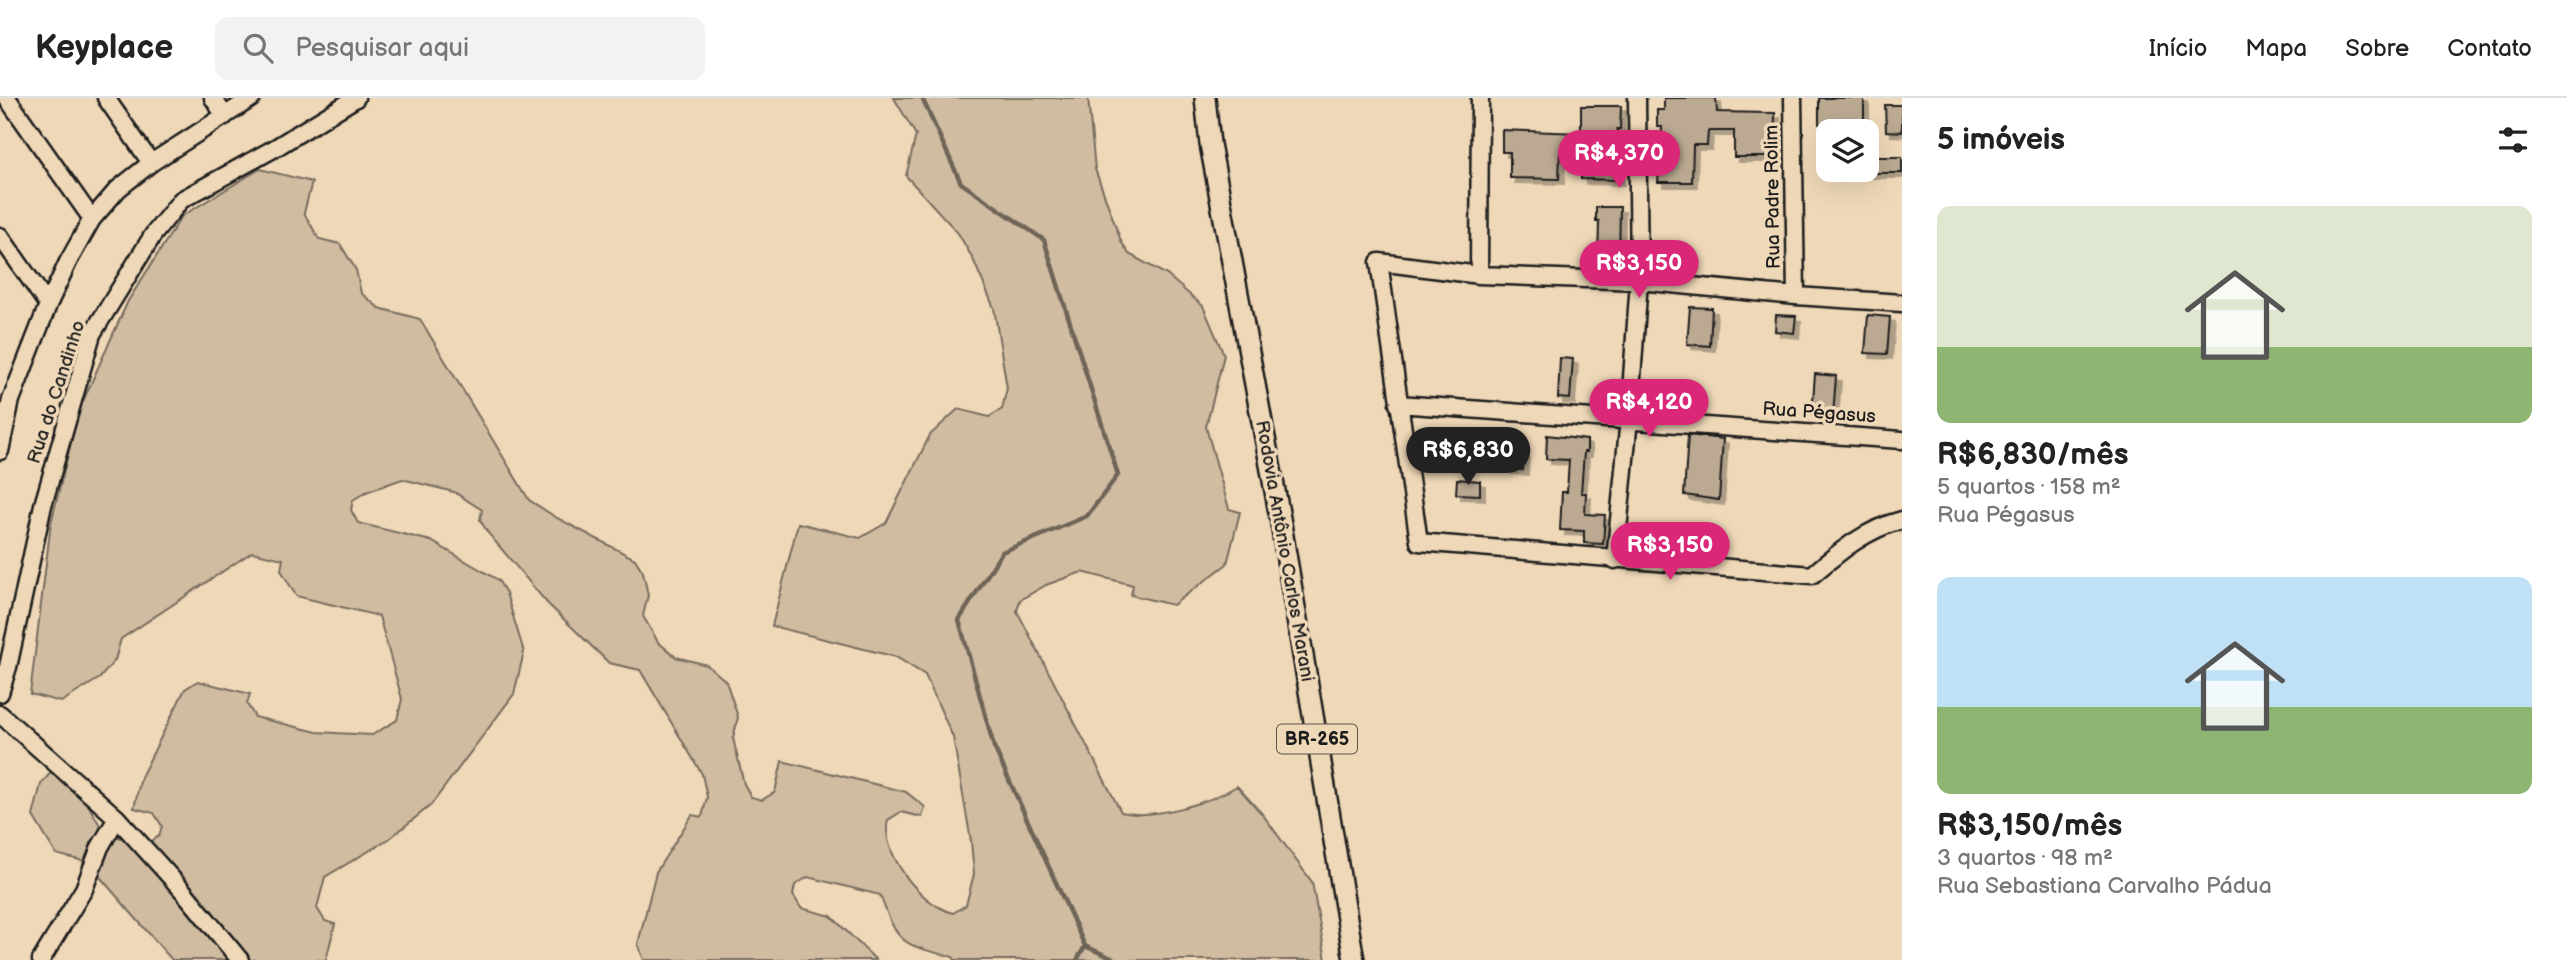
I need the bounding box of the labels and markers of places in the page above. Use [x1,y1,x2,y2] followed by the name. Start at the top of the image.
[1554,130,1684,190] pin: R$4,370
[1574,240,1704,300] pin: R$3,150
[1584,380,1714,439] pin: R$4,120
[1403,428,1533,487] pin: R$6,830
[1605,522,1735,582] pin: R$3,150

